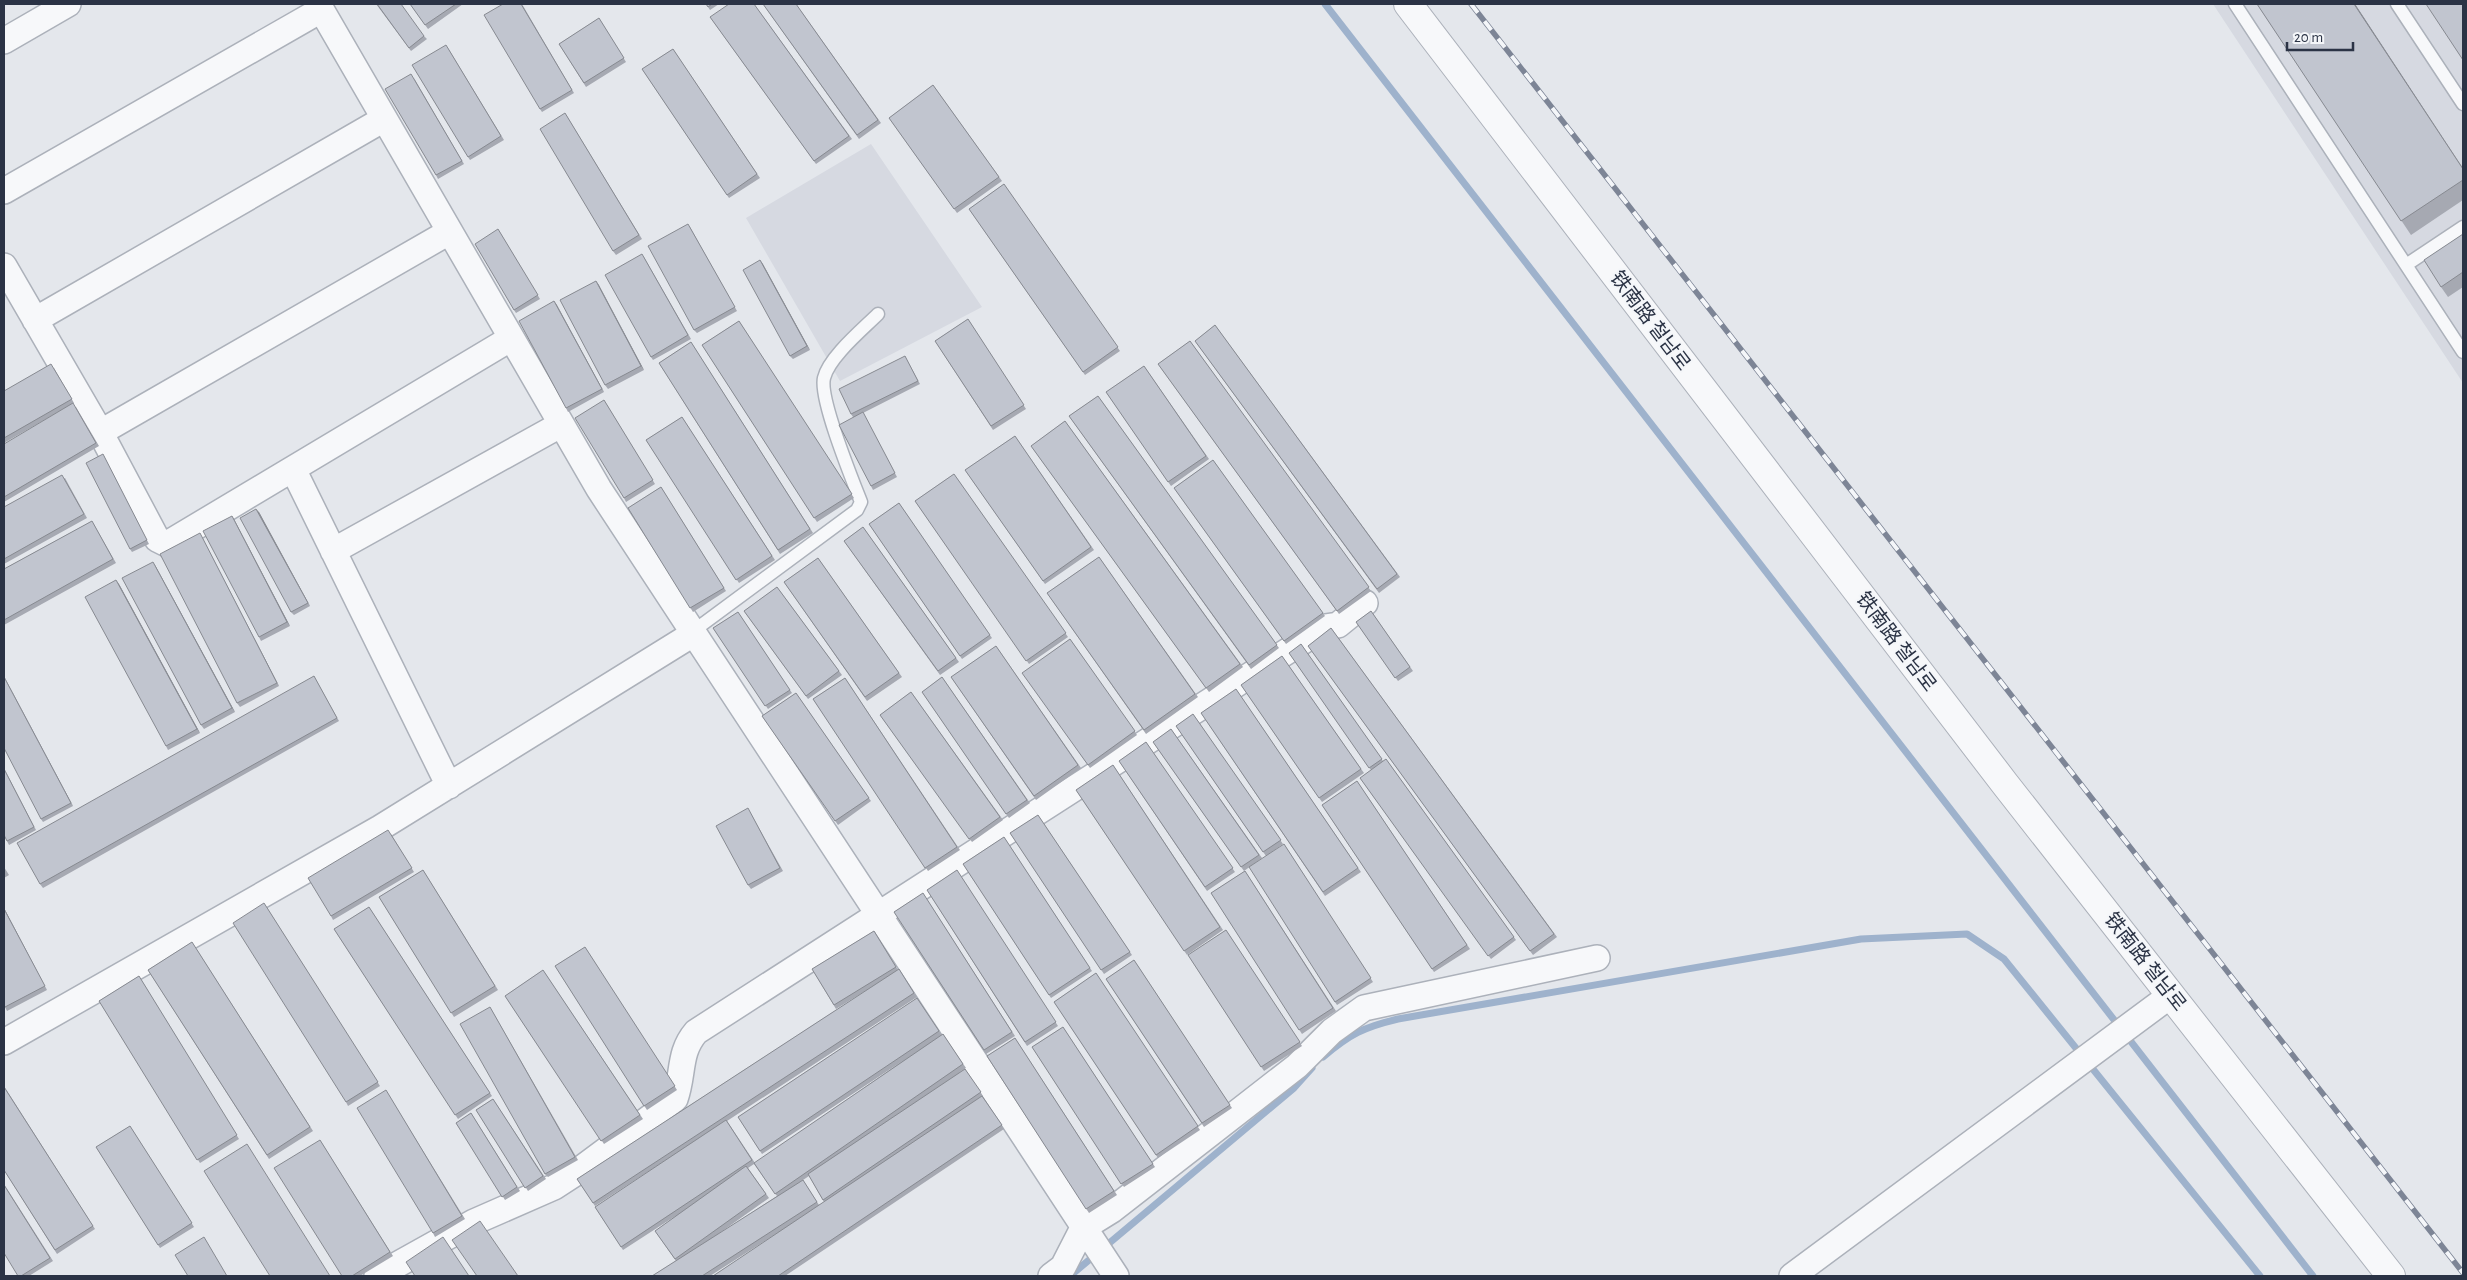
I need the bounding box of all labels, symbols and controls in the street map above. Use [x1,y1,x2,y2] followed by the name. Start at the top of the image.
[2287,20,2353,52] scale bar
[2294,30,2323,45] text: 20 m
[1606,267,1694,374] street label: 铁南路 철남로
[1852,588,1940,695] street label: 铁南路 철남로
[2101,909,2190,1015] street label: 铁南路 철남로

